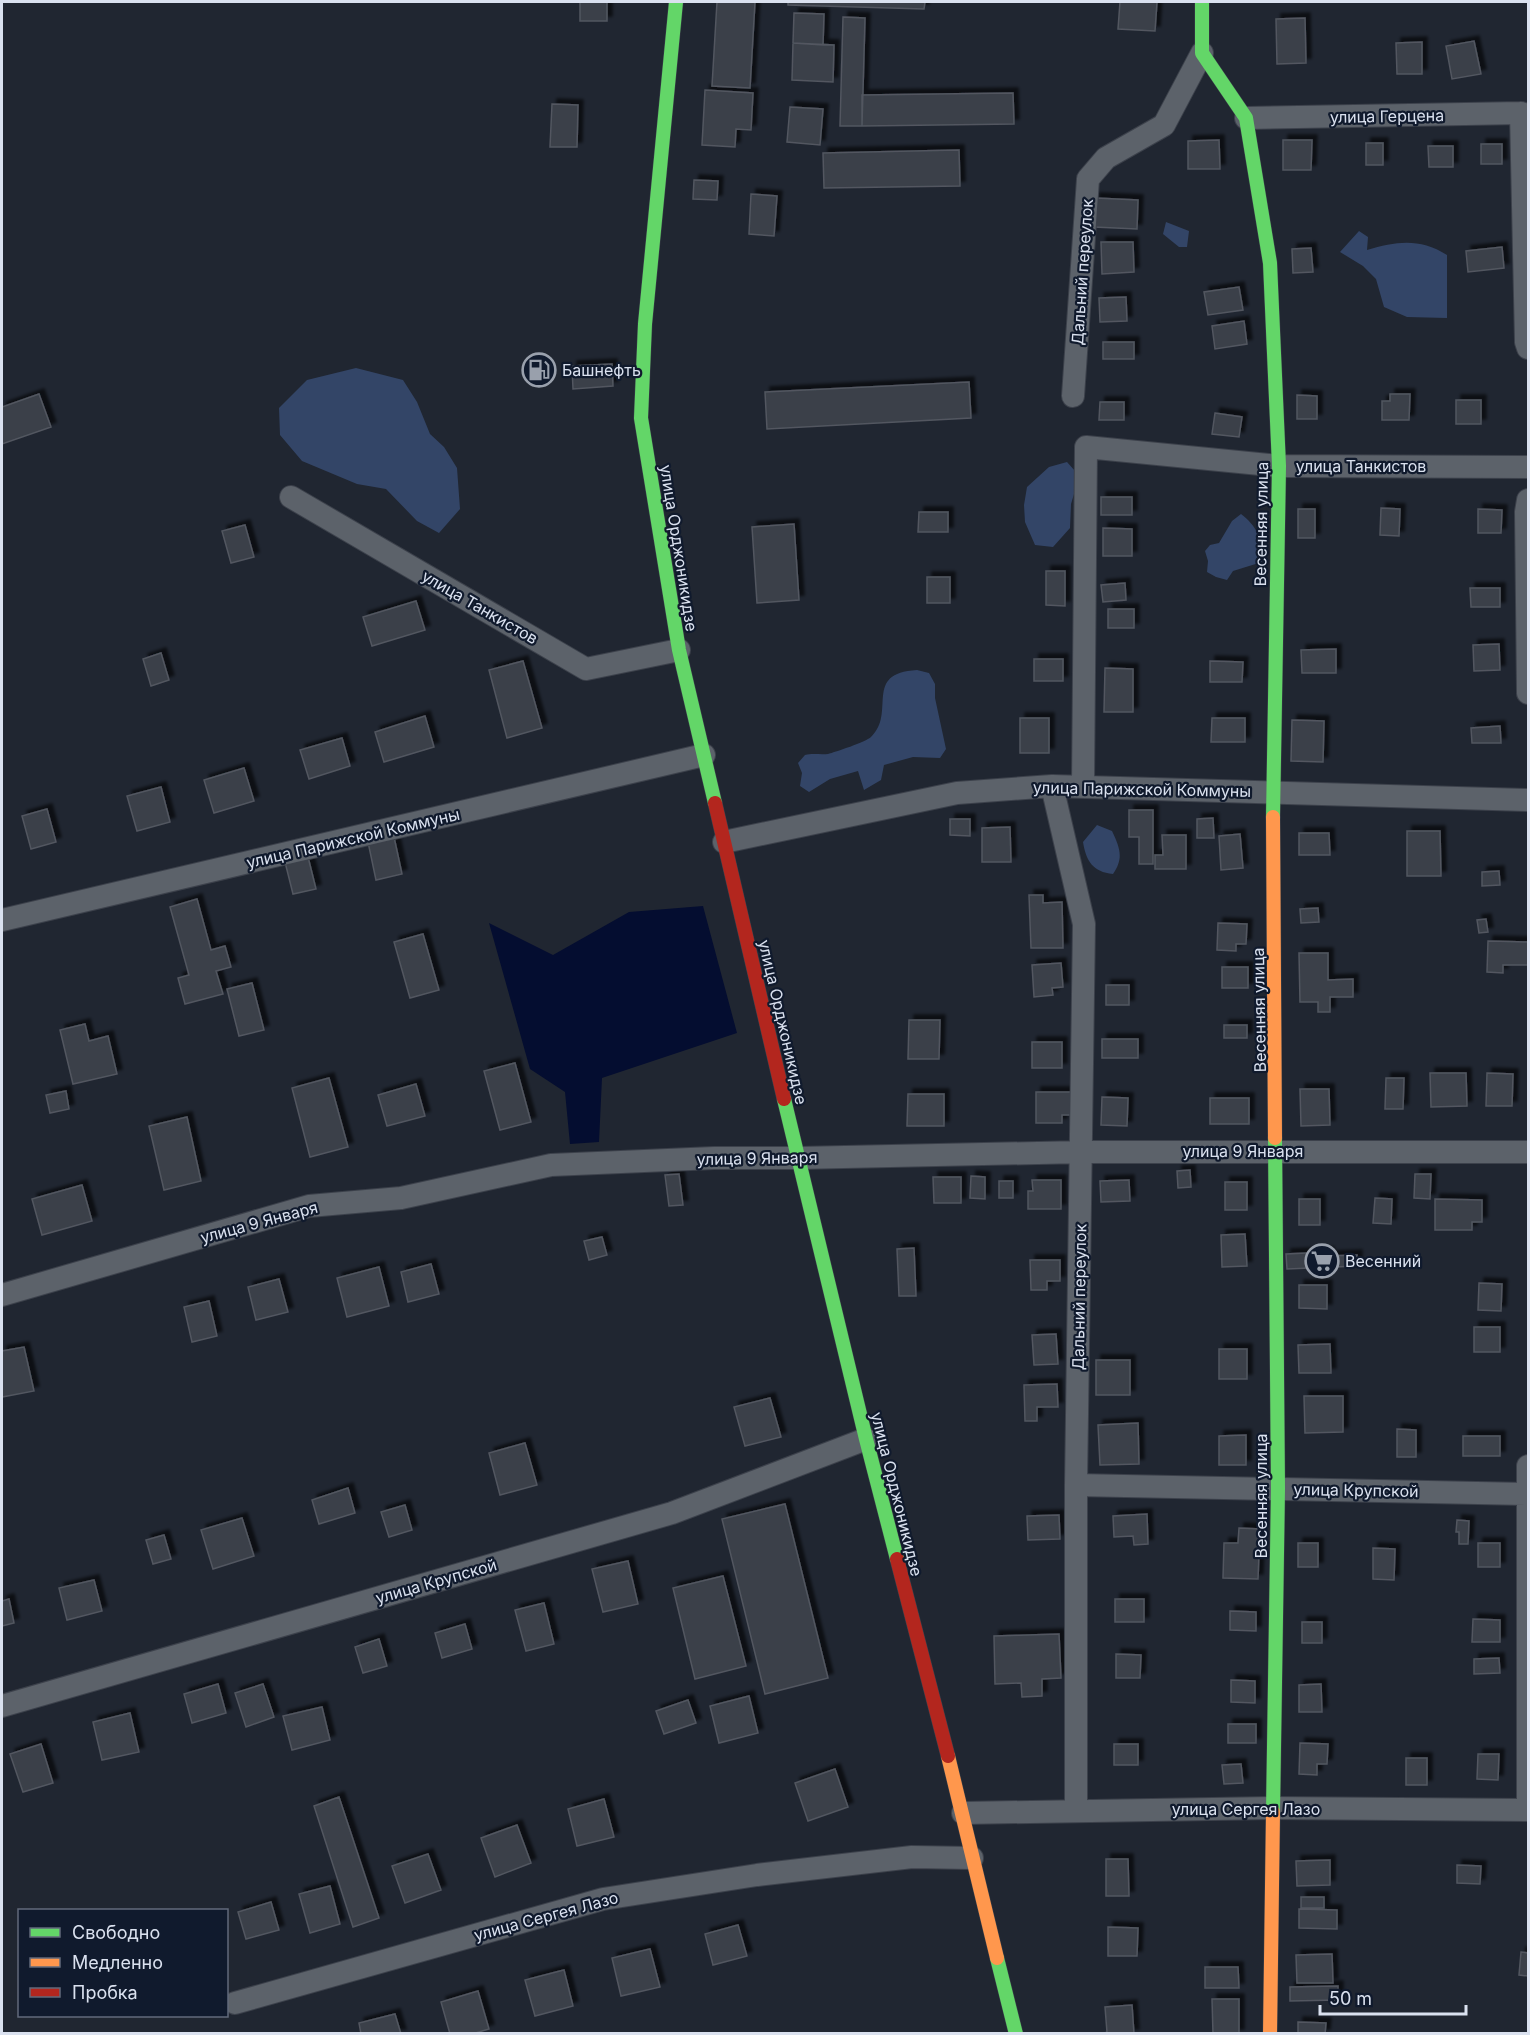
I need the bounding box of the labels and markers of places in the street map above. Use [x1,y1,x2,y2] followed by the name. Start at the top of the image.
[521,352,557,388] fuel station icon: Башнефть
[562,360,641,380] place label: Башнефть
[1304,1243,1340,1279] supermarket icon: Весенний
[1345,1251,1421,1271] place label: Весенний

